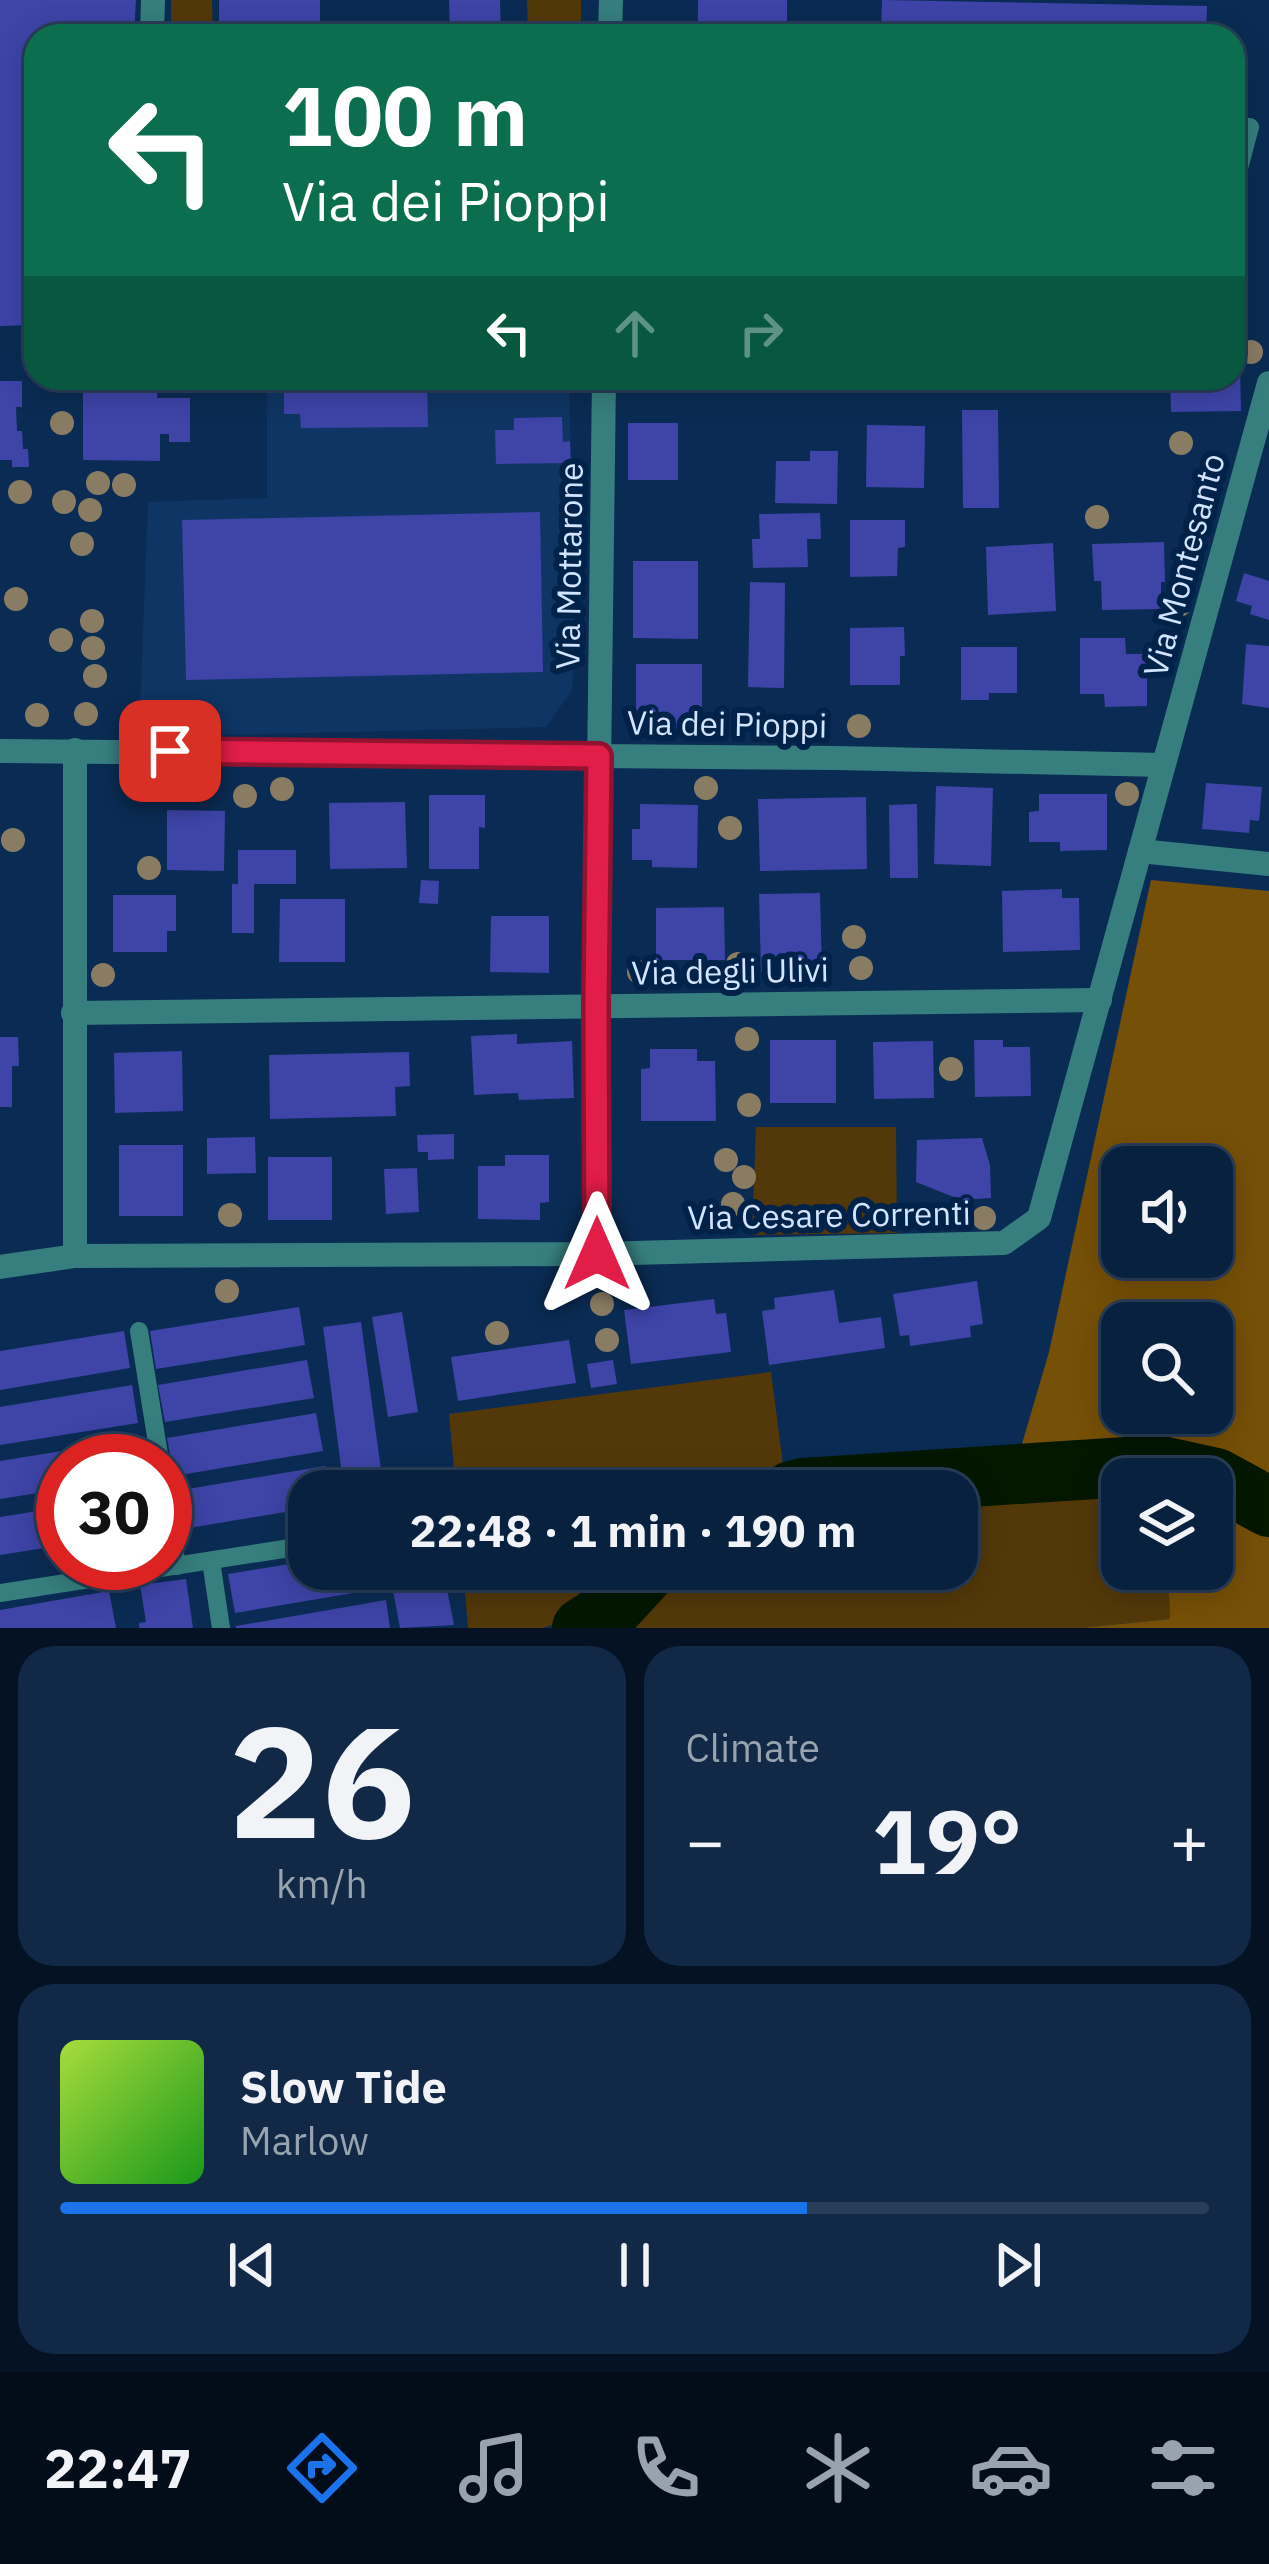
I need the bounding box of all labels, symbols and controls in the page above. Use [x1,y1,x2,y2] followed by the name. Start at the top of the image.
[282,60,528,169] text: 100 m
[84,72,240,228] icon: left
[282,166,610,236] text: Via dei Pioppi
[476,300,542,366] icon: left
[602,300,668,366] icon: ahead
[728,300,794,366] icon: right
[1133,448,1234,681] street label: Via Montesanto
[545,462,592,670] street label: Via Mottarone
[119,700,221,802] pin
[626,700,828,747] street label: Via dei Pioppi
[137,718,203,784] icon: arrive
[631,947,829,994] street label: Via degli Ulivi
[1101,1146,1233,1590] map controls
[1101,1146,1233,1278] button: sound
[534,1191,660,1317] position arrow
[687,1191,971,1238] street label: Via Cesare Correnti
[1101,1302,1233,1434] button: search
[36,1434,192,1590] speed limit sign: 30
[1101,1458,1233,1590] button: layers
[410,1501,856,1559] text: 22:48 · 1 min · 190 m
[228,1678,415,1881] text: 26
[686,1722,820,1773] text: Climate
[872,1782,1022,1899] text: 19°
[686,1797,725,1883] text: −
[1169,1797,1209,1883] text: +
[276,1858,368,1909] text: km/h
[240,2057,447,2115] text: Slow Tide
[240,2115,369,2166] text: Marlow
[219,2232,285,2298] icon: previous
[602,2232,668,2298] icon: pause
[985,2232,1051,2298] icon: next
[280,2426,364,2510] icon: directions
[452,2426,536,2510] icon: music
[624,2426,708,2510] icon: phone
[796,2426,880,2510] icon: climate
[969,2426,1053,2510] icon: car
[1141,2426,1225,2510] icon: filters
[44,2433,192,2503] text: 22:47

